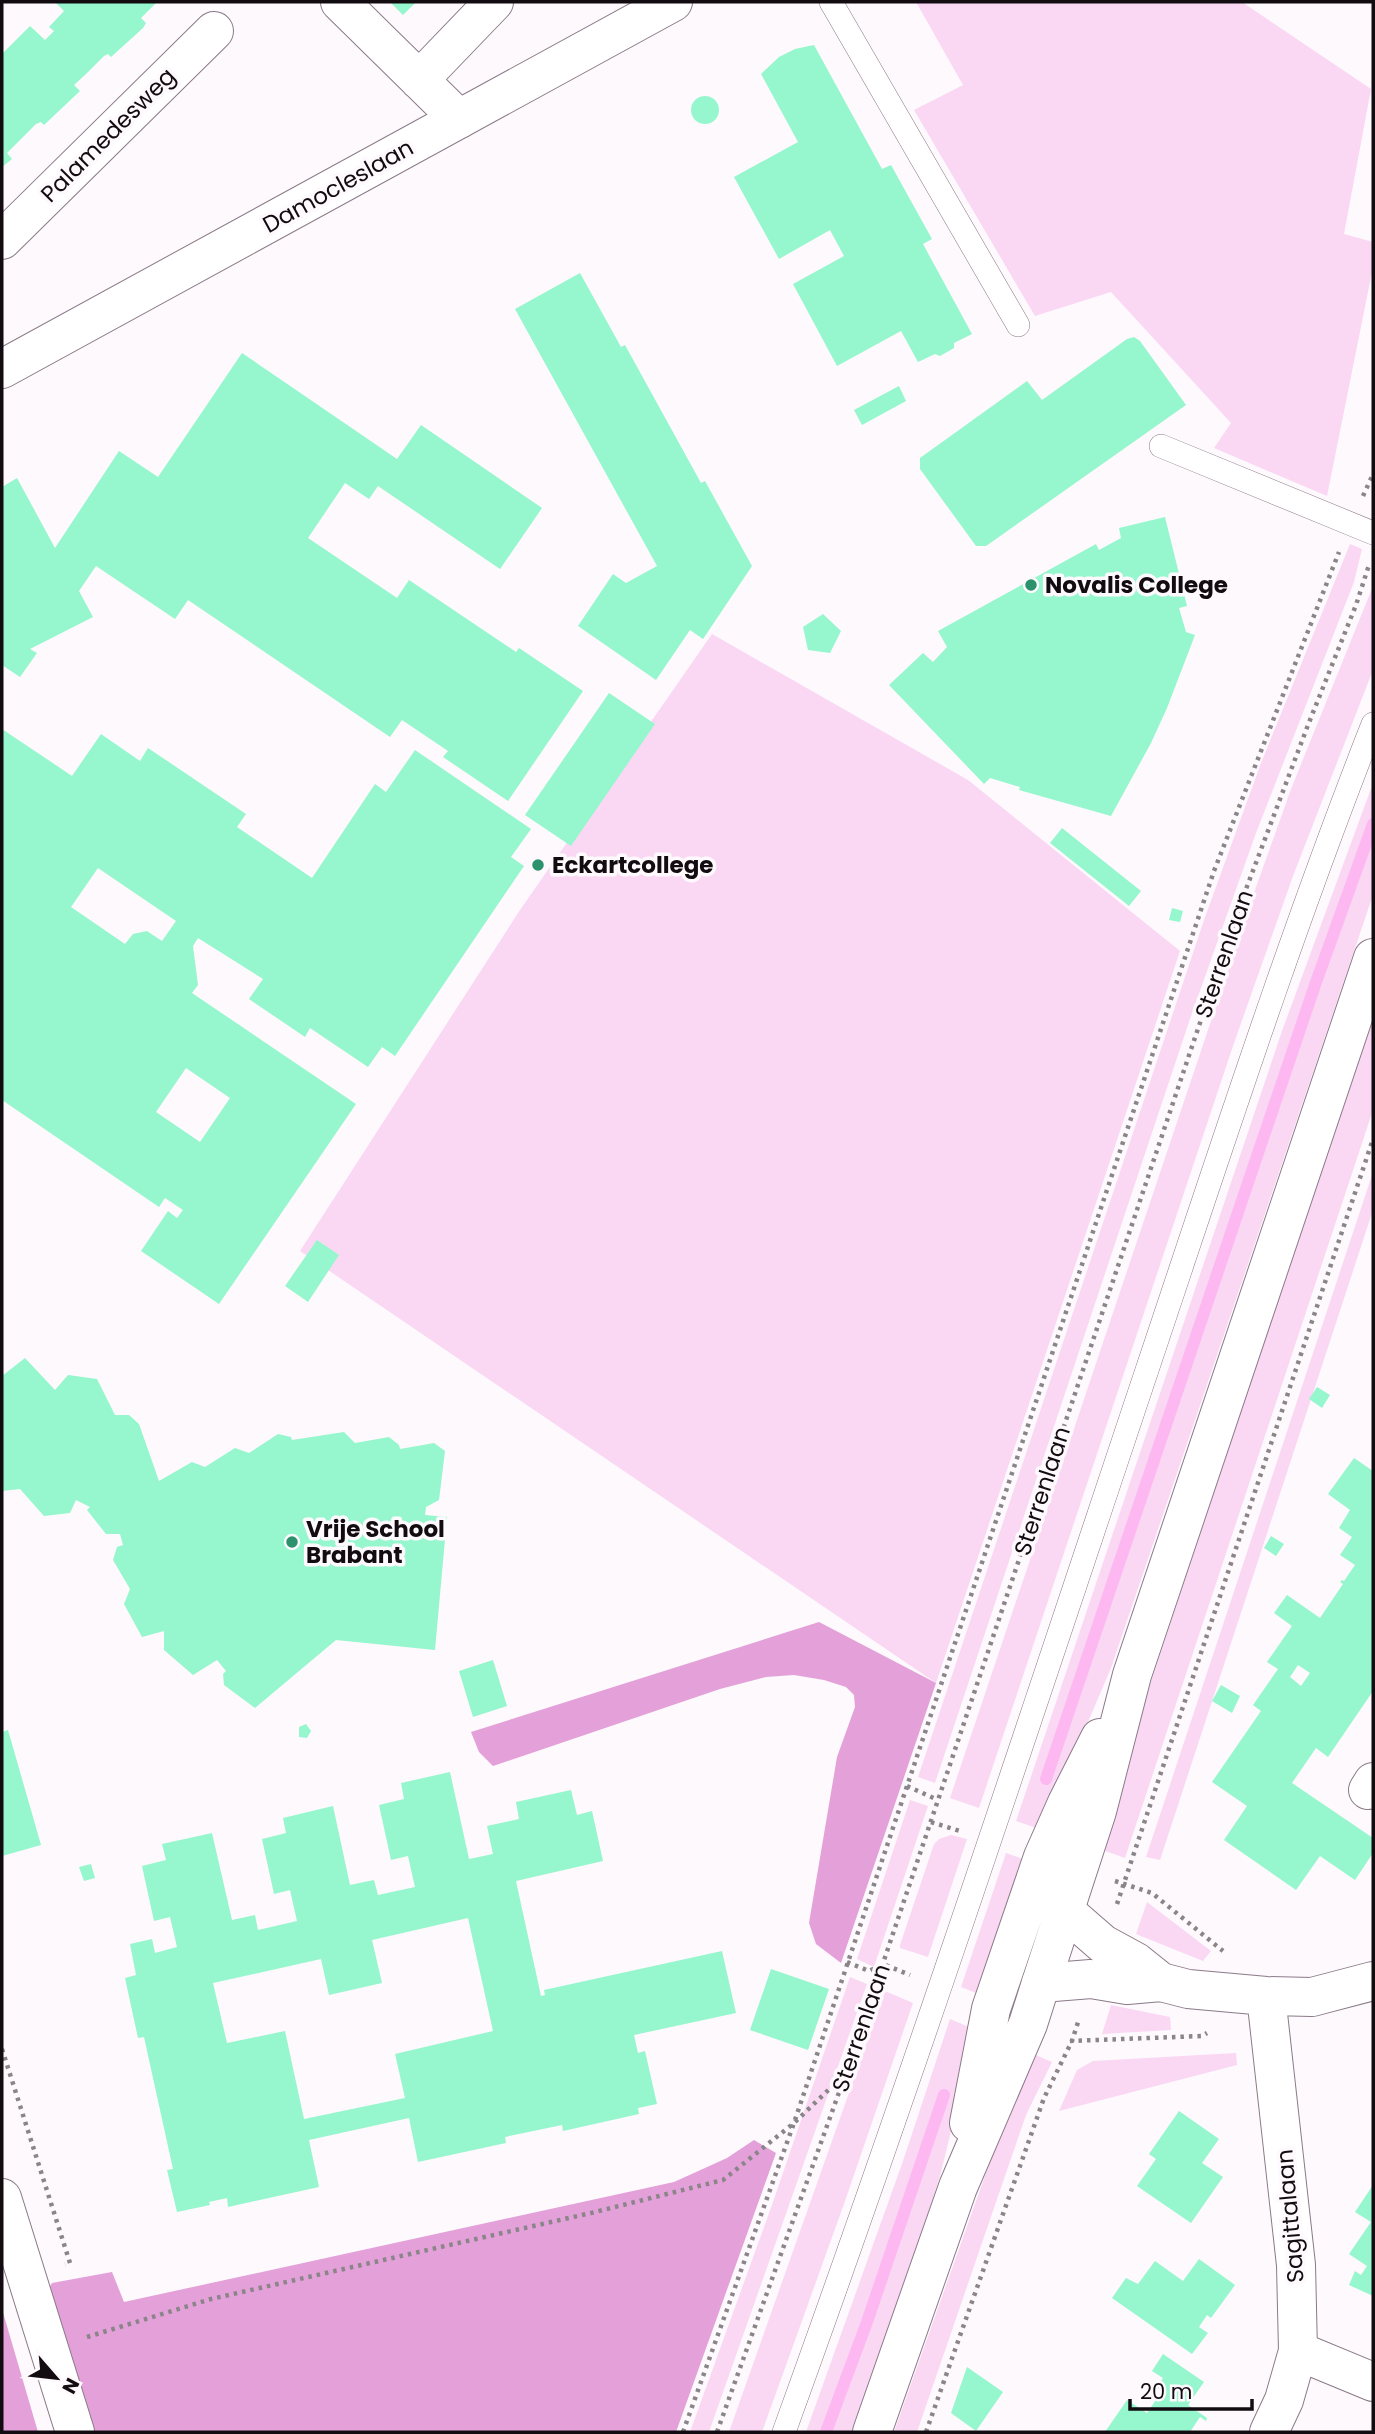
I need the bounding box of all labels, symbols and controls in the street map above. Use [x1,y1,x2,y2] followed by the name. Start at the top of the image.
[34,61,182,209] street label: Palamedesweg
[257,131,419,241] street label: Damocleslaan
[1045,569,1228,601] place label: Novalis College
[1023,577,1039,593] marker: Novalis College
[552,849,713,881] place label: Eckartcollege
[530,857,546,873] marker: Eckartcollege
[1187,886,1261,1022] street label: Sterrenlaan
[1006,1422,1078,1560] street label: Sterrenlaan
[306,1513,445,1571] place label: Vrije School Brabant
[284,1534,300,1550] marker: Vrije School Brabant
[824,1960,898,2096] street label: Sterrenlaan
[1268,2148,1312,2284] street label: Sagittalaan
[21,2343,91,2413] north arrow
[1130,2368,1252,2412] scale bar
[55,2373,86,2398] text: N
[1140,2377,1193,2406] text: 20 m

